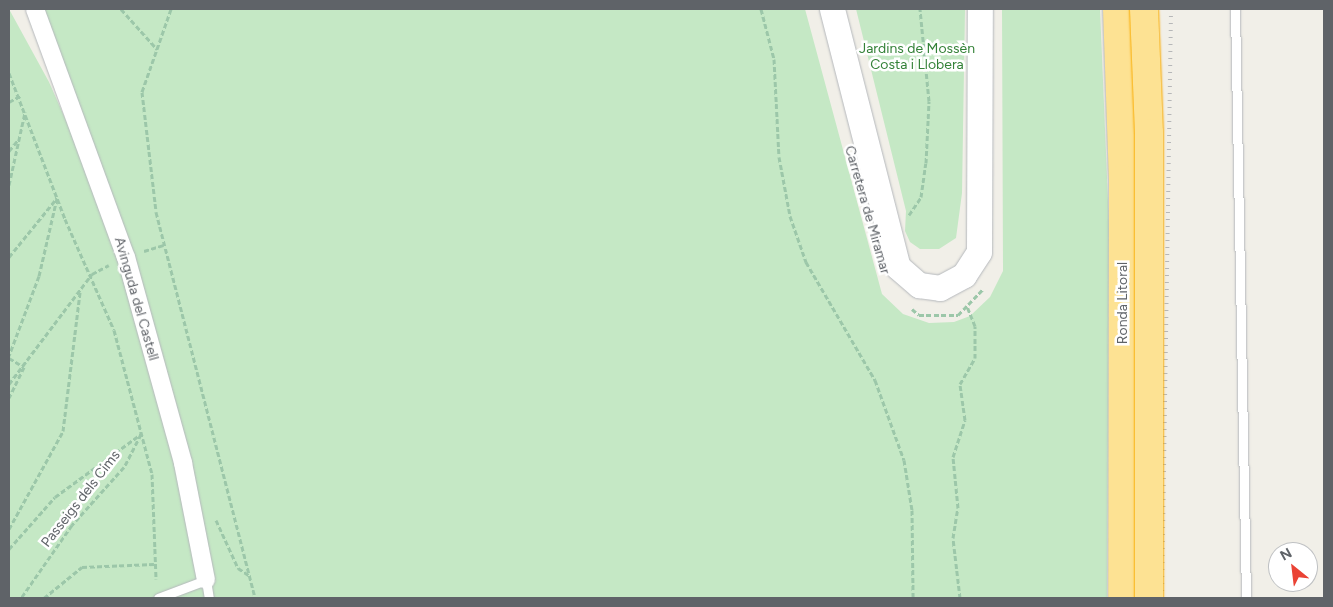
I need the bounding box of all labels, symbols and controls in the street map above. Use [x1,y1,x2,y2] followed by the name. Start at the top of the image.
[859,41,975,74] park label: Jardins de Mossèn Costa i Llobera
[841,144,893,276] street label: Carretera de Miramar
[110,235,162,363] street label: Avinguda del Castell
[1115,262,1131,344] street label: Ronda Litoral
[38,447,124,551] street label: Passeigs dels Cims
[1268,542,1318,592] north arrow
[1277,544,1295,564] text: N

